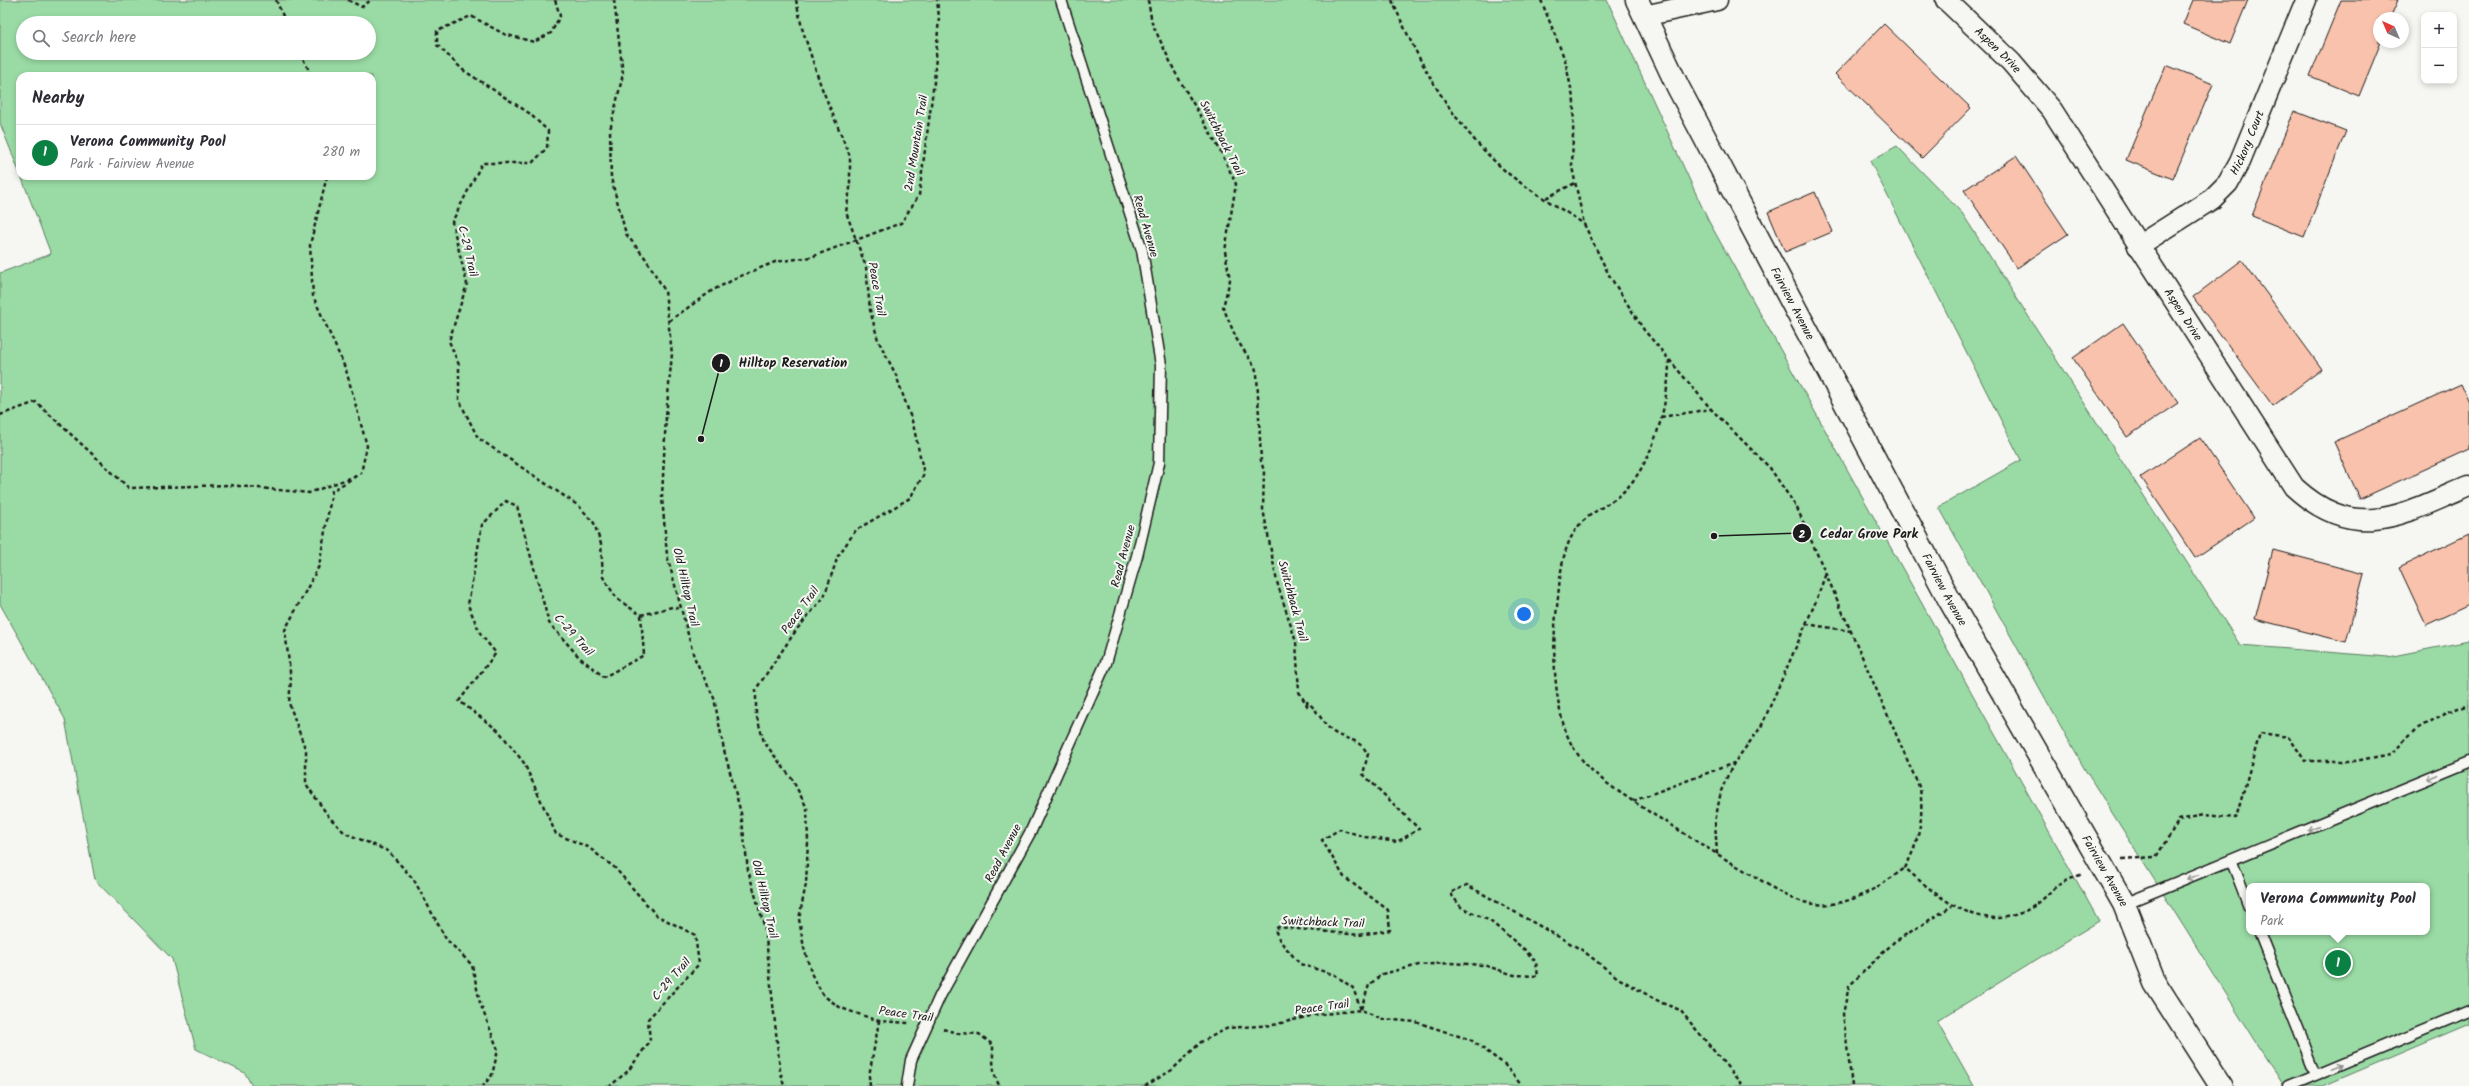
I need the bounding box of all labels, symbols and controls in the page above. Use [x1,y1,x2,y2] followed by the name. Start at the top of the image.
[2373,12,2409,48] north arrow
[2421,12,2457,84] map controls
[2421,12,2457,48] button: +
[16,16,376,60] search box
[1970,23,2026,78] street label: Aspen Drive
[62,26,136,50] text: Search here
[30,27,52,49] icon: search
[2421,48,2457,84] button: −
[32,85,84,112] text: Nearby
[899,93,934,193] street label: 2nd Mountain Trail
[1194,97,1249,180] street label: Switchback Trail
[2225,107,2270,179] street label: Hickory Court
[70,130,226,154] text: Verona Community Pool
[43,142,47,163] text: 1
[323,142,360,163] text: 280 m
[70,154,194,175] text: Park · Fairview Avenue
[1128,193,1164,260] street label: Read Avenue
[452,224,483,279] street label: C-29 Trail
[862,260,891,318] street label: Peace Trail
[1765,264,1820,344] street label: Fairview Avenue
[2159,284,2207,346] street label: Aspen Drive
[711,350,855,375] callout: Hilltop Reservation
[739,353,847,374] text: Hilltop Reservation
[719,354,723,373] text: 1
[1792,521,1926,546] callout: Cedar Grove Park
[1106,522,1141,590] street label: Read Avenue
[1820,524,1919,545] text: Cedar Grove Park
[1799,525,1806,544] text: 2
[667,546,704,628] street label: Old Hilltop Trail
[1916,550,1972,630] street label: Fairview Avenue
[1273,558,1312,644] street label: Switchback Trail
[777,582,824,638] street label: Peace Trail
[1514,604,1534,624] your location
[549,610,598,661] street label: C-29 Trail
[2427,774,2439,782] one-way arrow
[980,820,1027,886] street label: Read Avenue
[2308,824,2320,832] one-way arrow
[2076,832,2133,911] street label: Fairview Avenue
[746,858,783,940] street label: Old Hilltop Trail
[2187,874,2199,881] one-way arrow
[2246,883,2430,935] popup
[2260,887,2416,911] text: Verona Community Pool
[2260,911,2284,932] text: Park
[1281,912,1365,933] street label: Switchback Trail
[2325,948,2351,978] pin: 1
[647,953,696,1005] street label: C-29 Trail
[1294,994,1351,1021] street label: Peace Trail
[877,1001,934,1028] street label: Peace Trail
[2331,1062,2343,1070] one-way arrow

